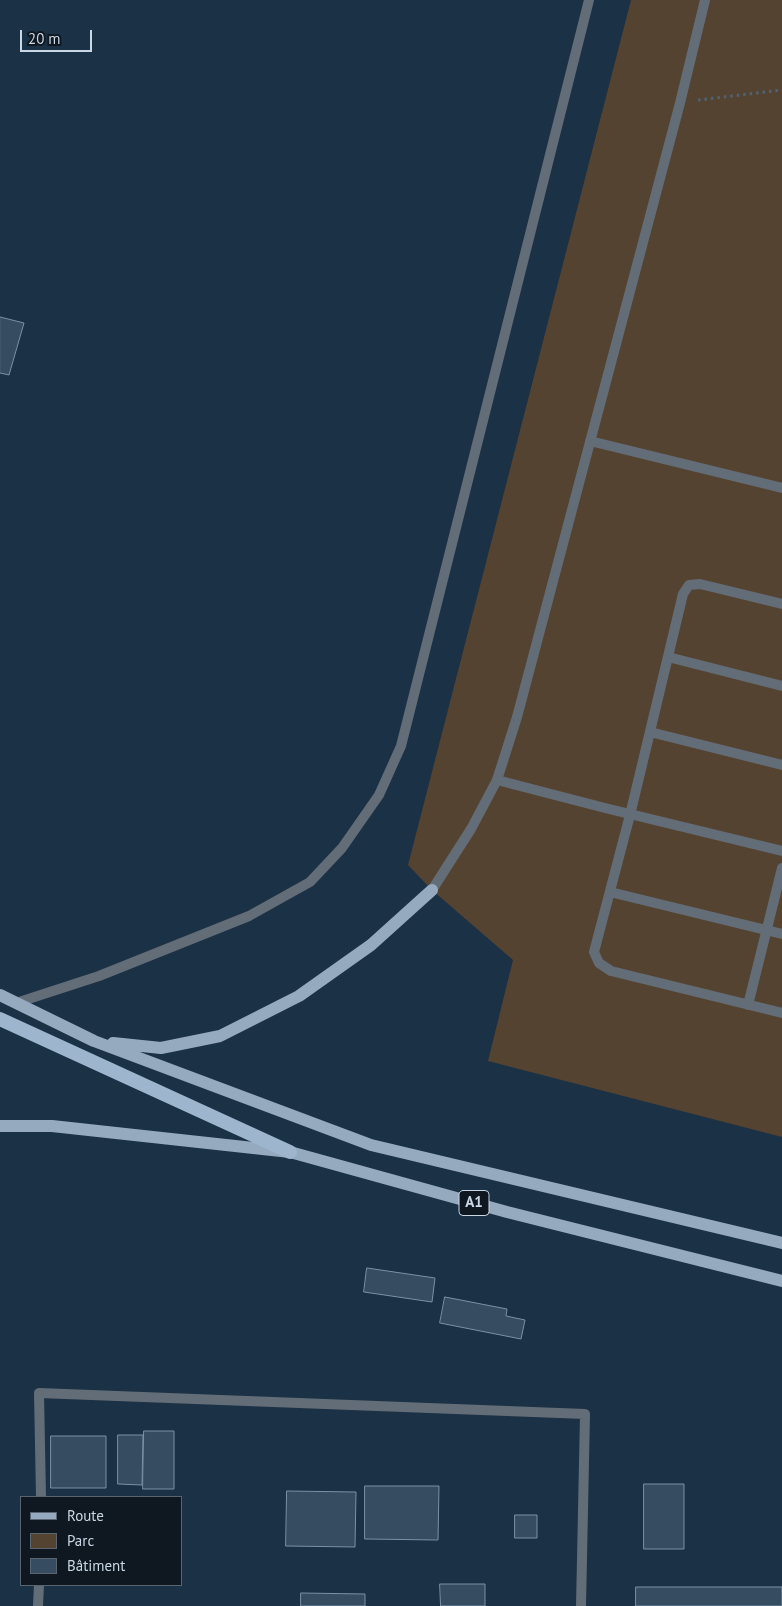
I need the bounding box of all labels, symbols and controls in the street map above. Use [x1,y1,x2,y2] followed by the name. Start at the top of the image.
[22,20,95,52] scale bar
[28,29,61,48] text: 20 m
[459,1190,489,1216] road number: A1
[20,1496,182,1586] legend
[67,1506,104,1525] text: Route
[67,1531,94,1550] text: Parc
[67,1556,125,1575] text: Bâtiment

